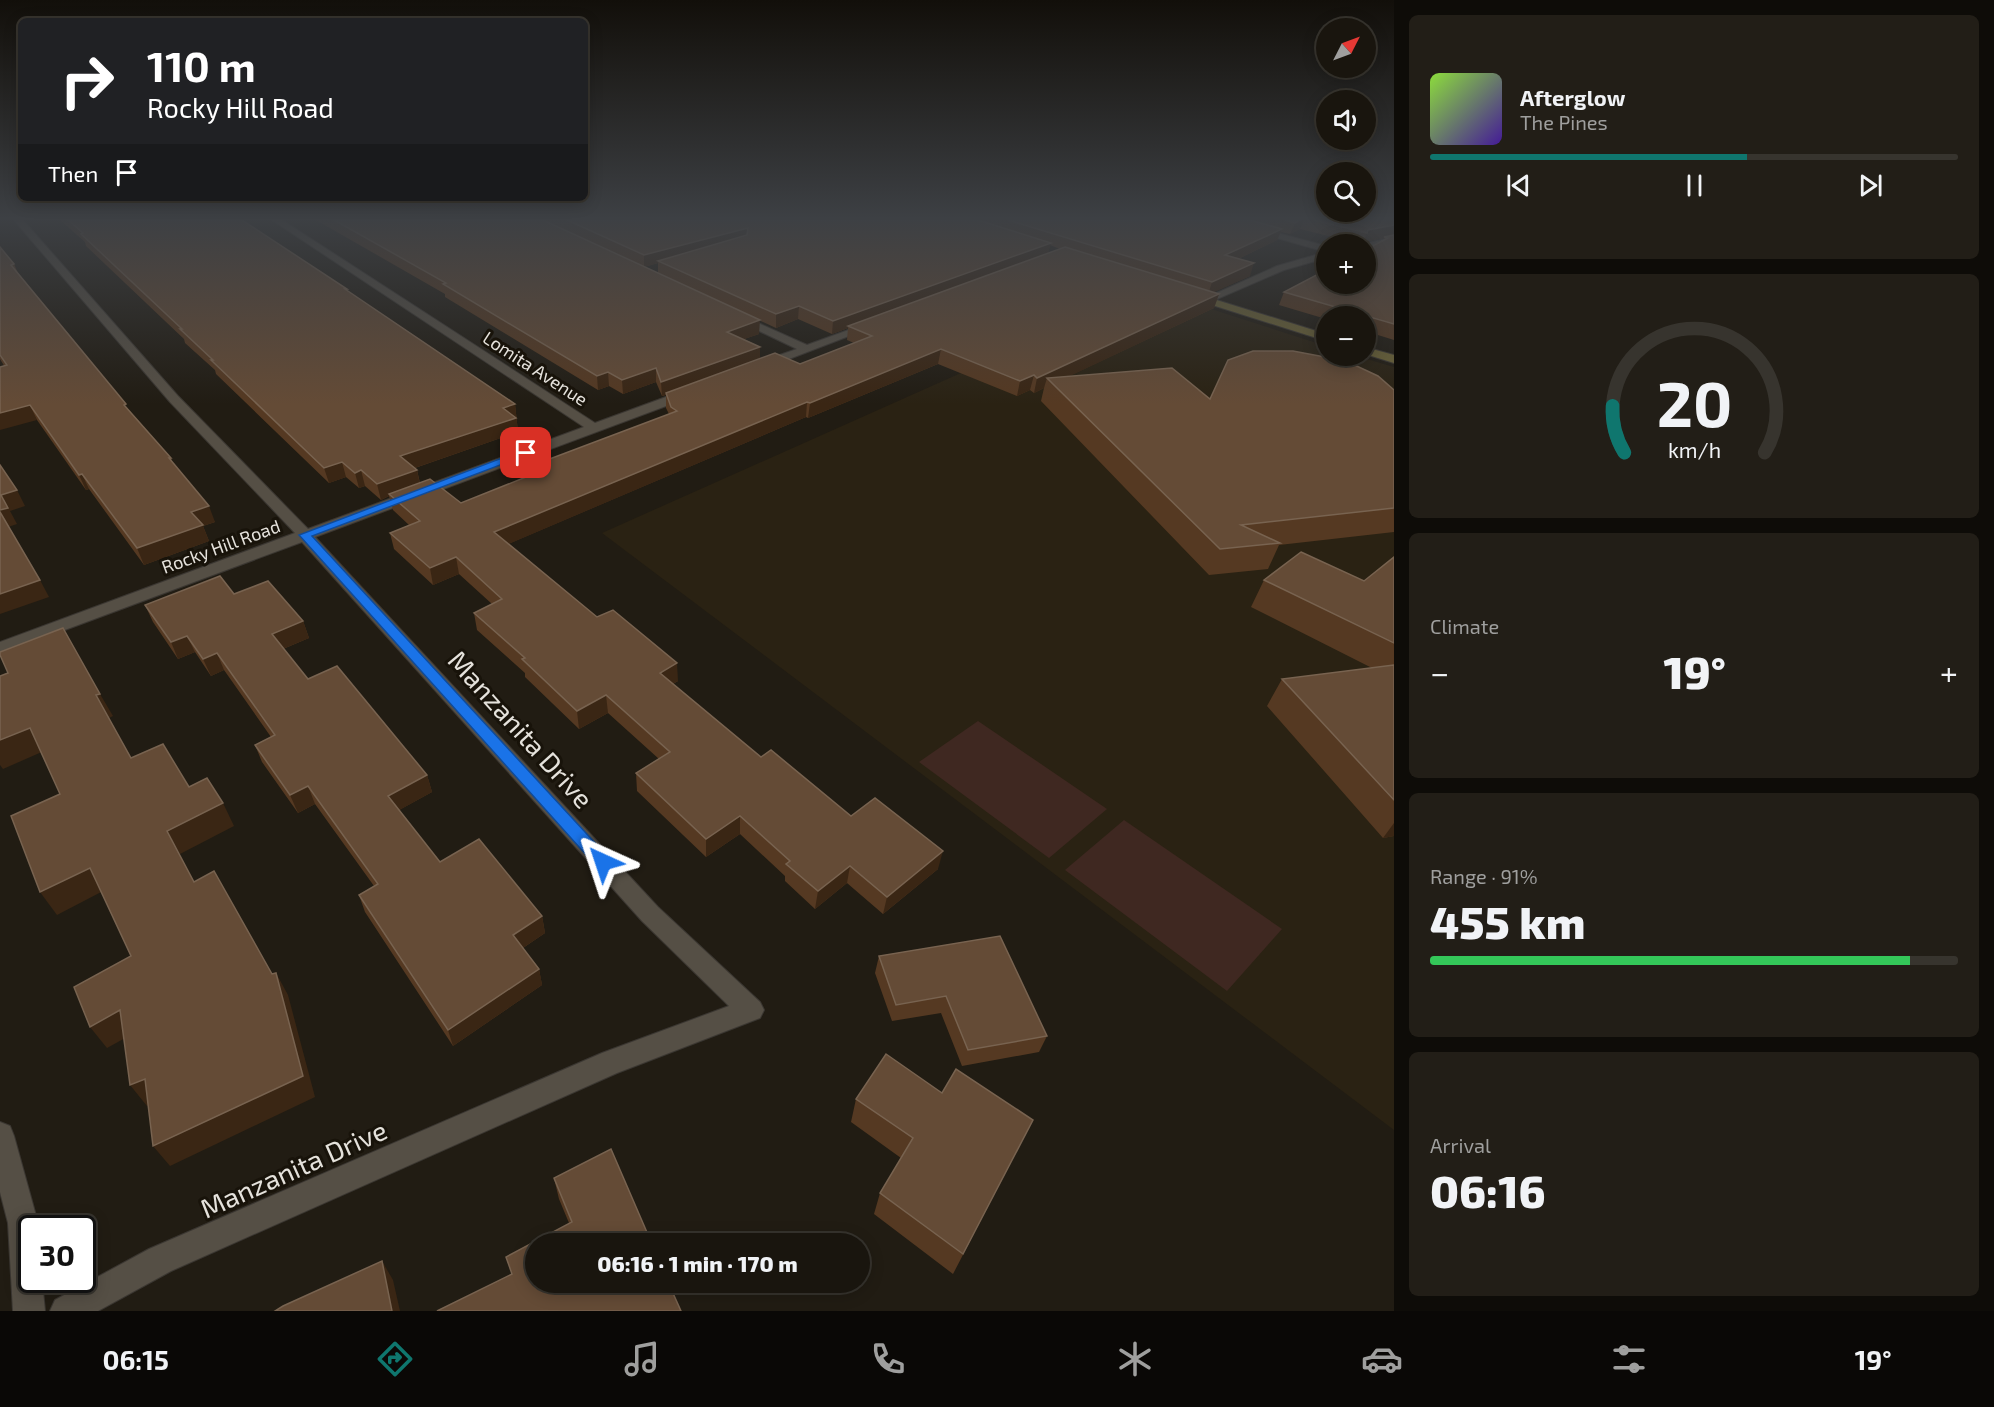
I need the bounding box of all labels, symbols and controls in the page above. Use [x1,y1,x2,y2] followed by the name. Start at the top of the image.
[1316,18,1376,78] north arrow
[1316,18,1376,366] map controls
[147,40,256,90] text: 110 m
[48,42,126,120] icon: right
[1520,84,1625,110] text: Afterglow
[1316,90,1376,150] button: sound
[147,91,334,123] text: Rocky Hill Road
[1520,110,1608,134] text: The Pines
[110,156,143,189] icon: arrive
[48,160,98,186] text: Then
[1316,162,1376,222] button: search
[1502,169,1535,202] icon: previous
[1678,169,1711,202] icon: pause
[1854,169,1887,202] icon: next
[1316,234,1376,294] button: +
[1316,306,1376,366] button: −
[479,326,592,410] street label: Lomita Avenue
[1656,365,1732,440] text: 20
[500,427,551,478] pin
[509,436,542,469] icon: arrive
[1667,438,1721,463] text: km/h
[158,514,283,578] street label: Rocky Hill Road
[1430,614,1499,638] text: Climate
[443,643,600,814] street label: Manzanita Drive
[1663,644,1726,698] text: 19°
[1430,652,1449,692] text: −
[1940,652,1958,692] text: +
[571,830,635,894] position arrow
[1430,864,1538,888] text: Range · 91%
[1430,894,1585,948] text: 455 km
[195,1113,391,1224] street label: Manzanita Drive
[1430,1133,1491,1157] text: Arrival
[1430,1163,1545,1217] text: 06:16
[18,1215,96,1293] speed limit sign: 30
[597,1250,798,1276] text: 06:16 · 1 min · 170 m
[374,1338,416,1380] icon: directions
[621,1338,663,1380] icon: music
[867,1338,909,1380] icon: phone
[1114,1338,1156,1380] icon: climate
[1361,1338,1403,1380] icon: car
[1608,1338,1650,1380] icon: filters
[102,1343,169,1375] text: 06:15
[1855,1343,1892,1375] text: 19°

